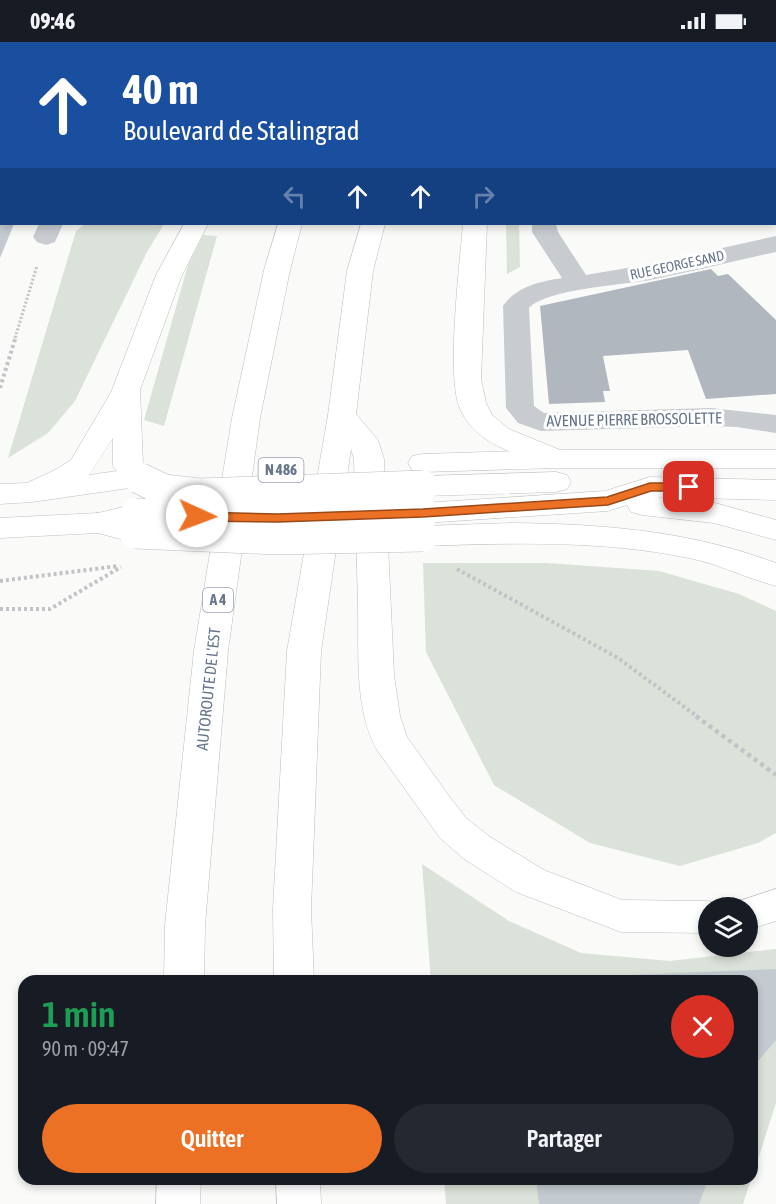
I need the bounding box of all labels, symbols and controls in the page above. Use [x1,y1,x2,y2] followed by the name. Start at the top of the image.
[30,8,75,34] text: 09:46
[123,65,198,113] text: 40 m
[24,66,102,144] icon: ahead
[123,115,360,146] text: Boulevard de Stalingrad
[278,180,311,213] icon: left
[341,180,374,213] icon: ahead
[404,180,437,213] icon: ahead
[467,180,500,213] icon: right
[629,247,726,283] street label: RUE GEORGE SAND
[546,408,722,430] street label: AVENUE PIERRE BROSSOLETTE
[258,458,304,482] road number: N 486
[663,461,714,512] pin
[672,470,705,503] icon: arrive
[165,484,229,548] position arrow
[203,588,233,612] road number: A 4
[193,627,223,751] street label: AUTOROUTE DE L’EST
[698,897,758,957] map controls
[698,897,758,957] button: layers
[42,993,116,1035] text: 1 min
[671,995,734,1058] button: close
[42,1037,129,1060] text: 90 m · 09:47
[42,1104,382,1173] button: Quitter
[394,1104,734,1173] button: Partager

